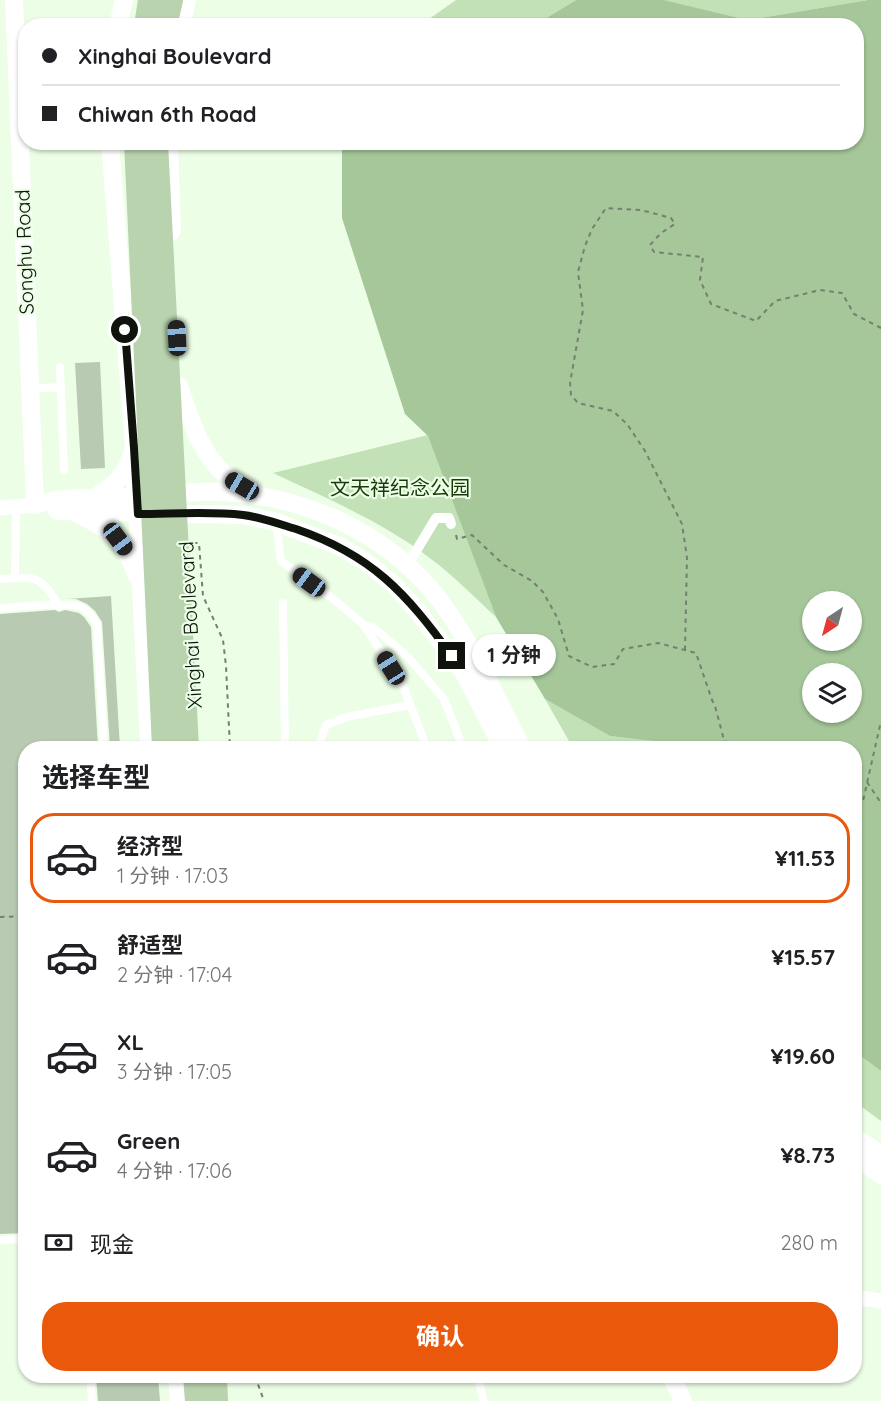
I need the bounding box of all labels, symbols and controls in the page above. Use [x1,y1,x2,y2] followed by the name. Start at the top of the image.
[78,42,271,70] text: Xinghai Boulevard
[78,100,257,128] text: Chiwan 6th Road
[9,189,39,315] street label: Songhu Road
[111,316,138,343] route start
[167,320,187,356] car
[222,469,262,503] car
[330,475,470,500] park label: 文天祥纪念公园
[100,519,136,559] car
[173,541,207,709] street label: Xinghai Boulevard
[289,564,329,600] car
[802,591,862,651] north arrow
[802,591,862,723] map controls
[473,635,557,677] callout: 1 分钟
[438,642,465,669] route end
[487,642,541,667] text: 1 分钟
[374,648,408,688] car
[802,663,862,723] button: layers
[42,760,150,794] text: 选择车型
[45,831,99,885] icon: car
[117,832,183,860] text: 经济型
[775,844,835,872] text: ¥11.53
[117,863,228,888] text: 1 分钟 · 17:03
[45,930,99,984] icon: car
[117,931,183,959] text: 舒适型
[771,943,835,971] text: ¥15.57
[117,962,232,987] text: 2 分钟 · 17:04
[117,1028,144,1056] text: XL
[45,1029,99,1083] icon: car
[771,1042,835,1070] text: ¥19.60
[117,1059,232,1084] text: 3 分钟 · 17:05
[117,1127,180,1155] text: Green
[45,1128,99,1182] icon: car
[780,1141,835,1169] text: ¥8.73
[117,1158,232,1183] text: 4 分钟 · 17:06
[42,1226,75,1259] icon: cash
[90,1230,134,1258] text: 现金
[781,1230,838,1255] text: 280 m
[42,1302,838,1371] button: 确认

